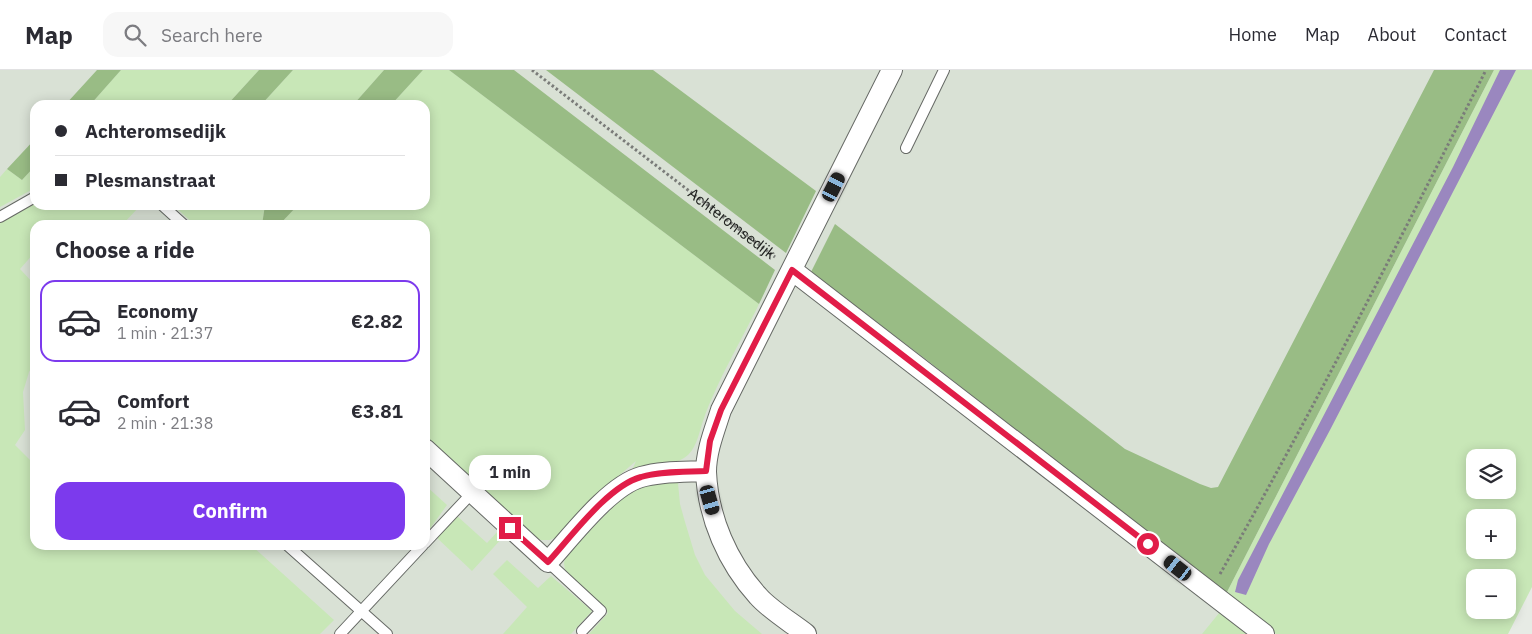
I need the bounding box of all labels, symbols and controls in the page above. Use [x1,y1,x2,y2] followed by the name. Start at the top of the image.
[103,12,453,57] search box
[25,19,73,51] text: Map
[121,21,149,49] icon: search
[161,23,263,47] text: Search here
[1229,23,1277,46] text: Home
[1305,23,1340,46] text: Map
[1368,23,1416,46] text: About
[1444,23,1507,46] text: Contact
[85,119,226,143] text: Achteromsedijk
[85,168,216,192] text: Plesmanstraat
[820,170,847,204] car
[684,183,780,263] street label: Achteromsedijk
[55,235,195,264] text: Choose a ride
[57,299,102,344] icon: car
[117,299,198,323] text: Economy
[351,309,403,333] text: €2.82
[117,323,213,343] text: 1 min · 21:37
[57,389,102,434] icon: car
[117,389,190,413] text: Comfort
[351,399,403,423] text: €3.81
[117,413,213,433] text: 2 min · 21:38
[1466,449,1516,619] map controls
[1466,449,1516,499] button: layers
[469,456,551,490] callout: 1 min
[489,462,531,482] text: 1 min
[55,482,405,540] button: Confirm
[698,484,721,516] car
[1466,509,1516,559] button: +
[499,517,521,539] route end
[1137,533,1159,555] route start
[1161,553,1194,583] car
[1466,569,1516,619] button: −

